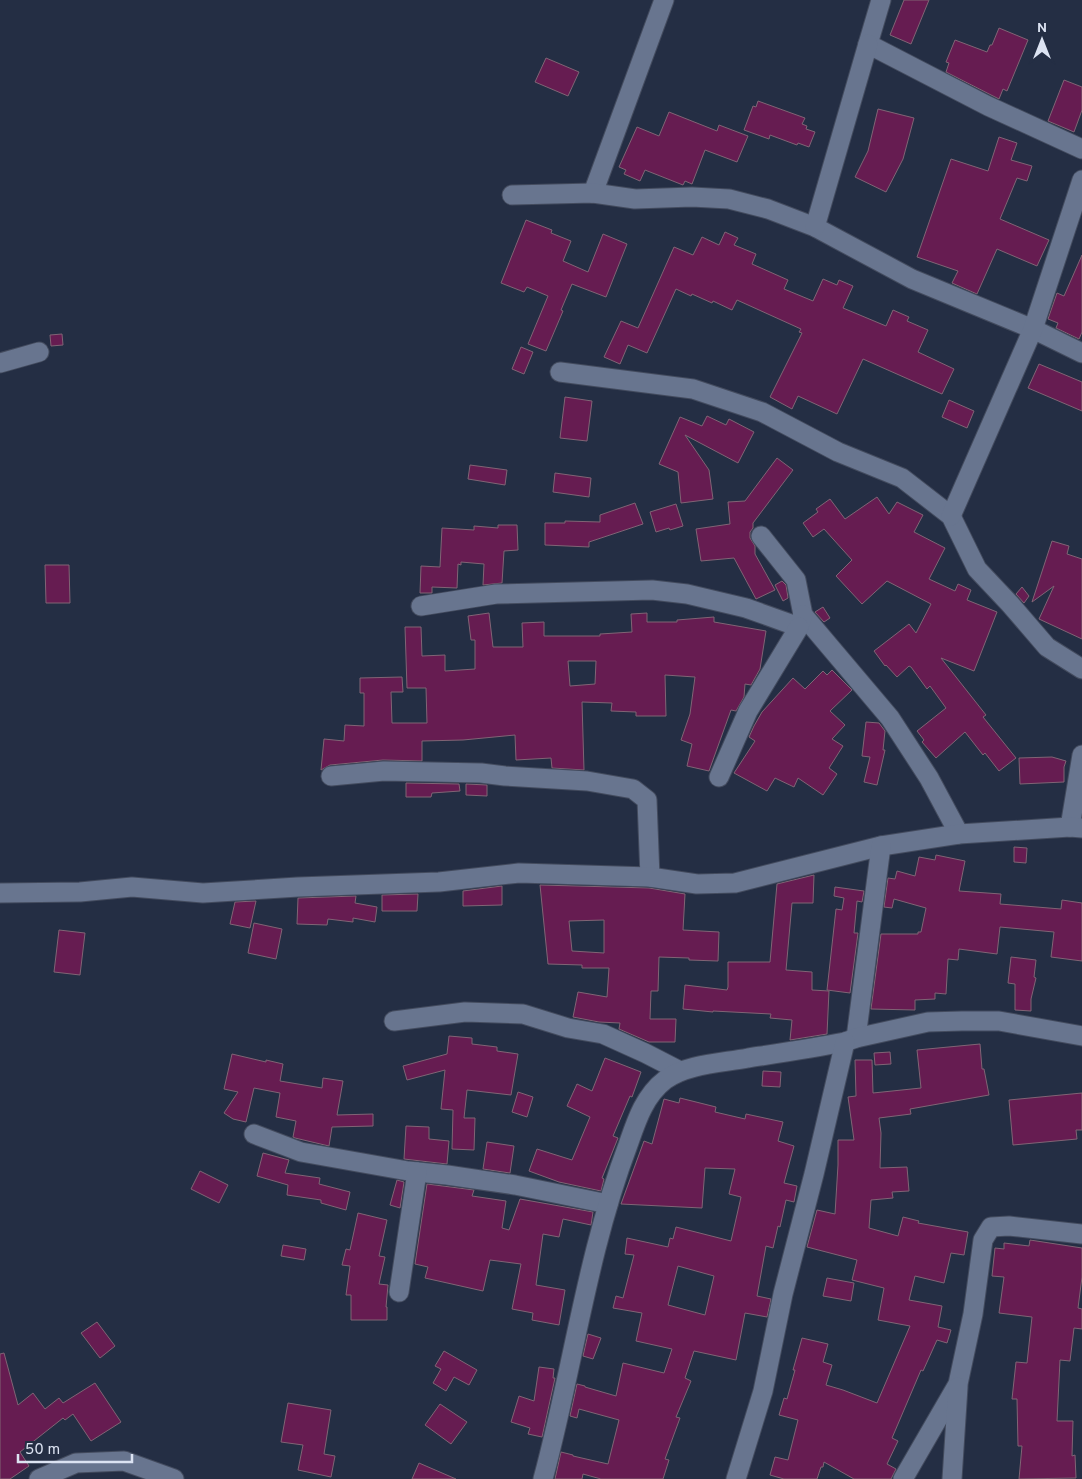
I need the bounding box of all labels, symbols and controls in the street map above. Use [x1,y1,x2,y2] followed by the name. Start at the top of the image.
[1017,15,1067,65] north arrow
[1037,20,1047,37] text: N
[18,1432,131,1464] scale bar
[25,1441,60,1460] text: 50 m

